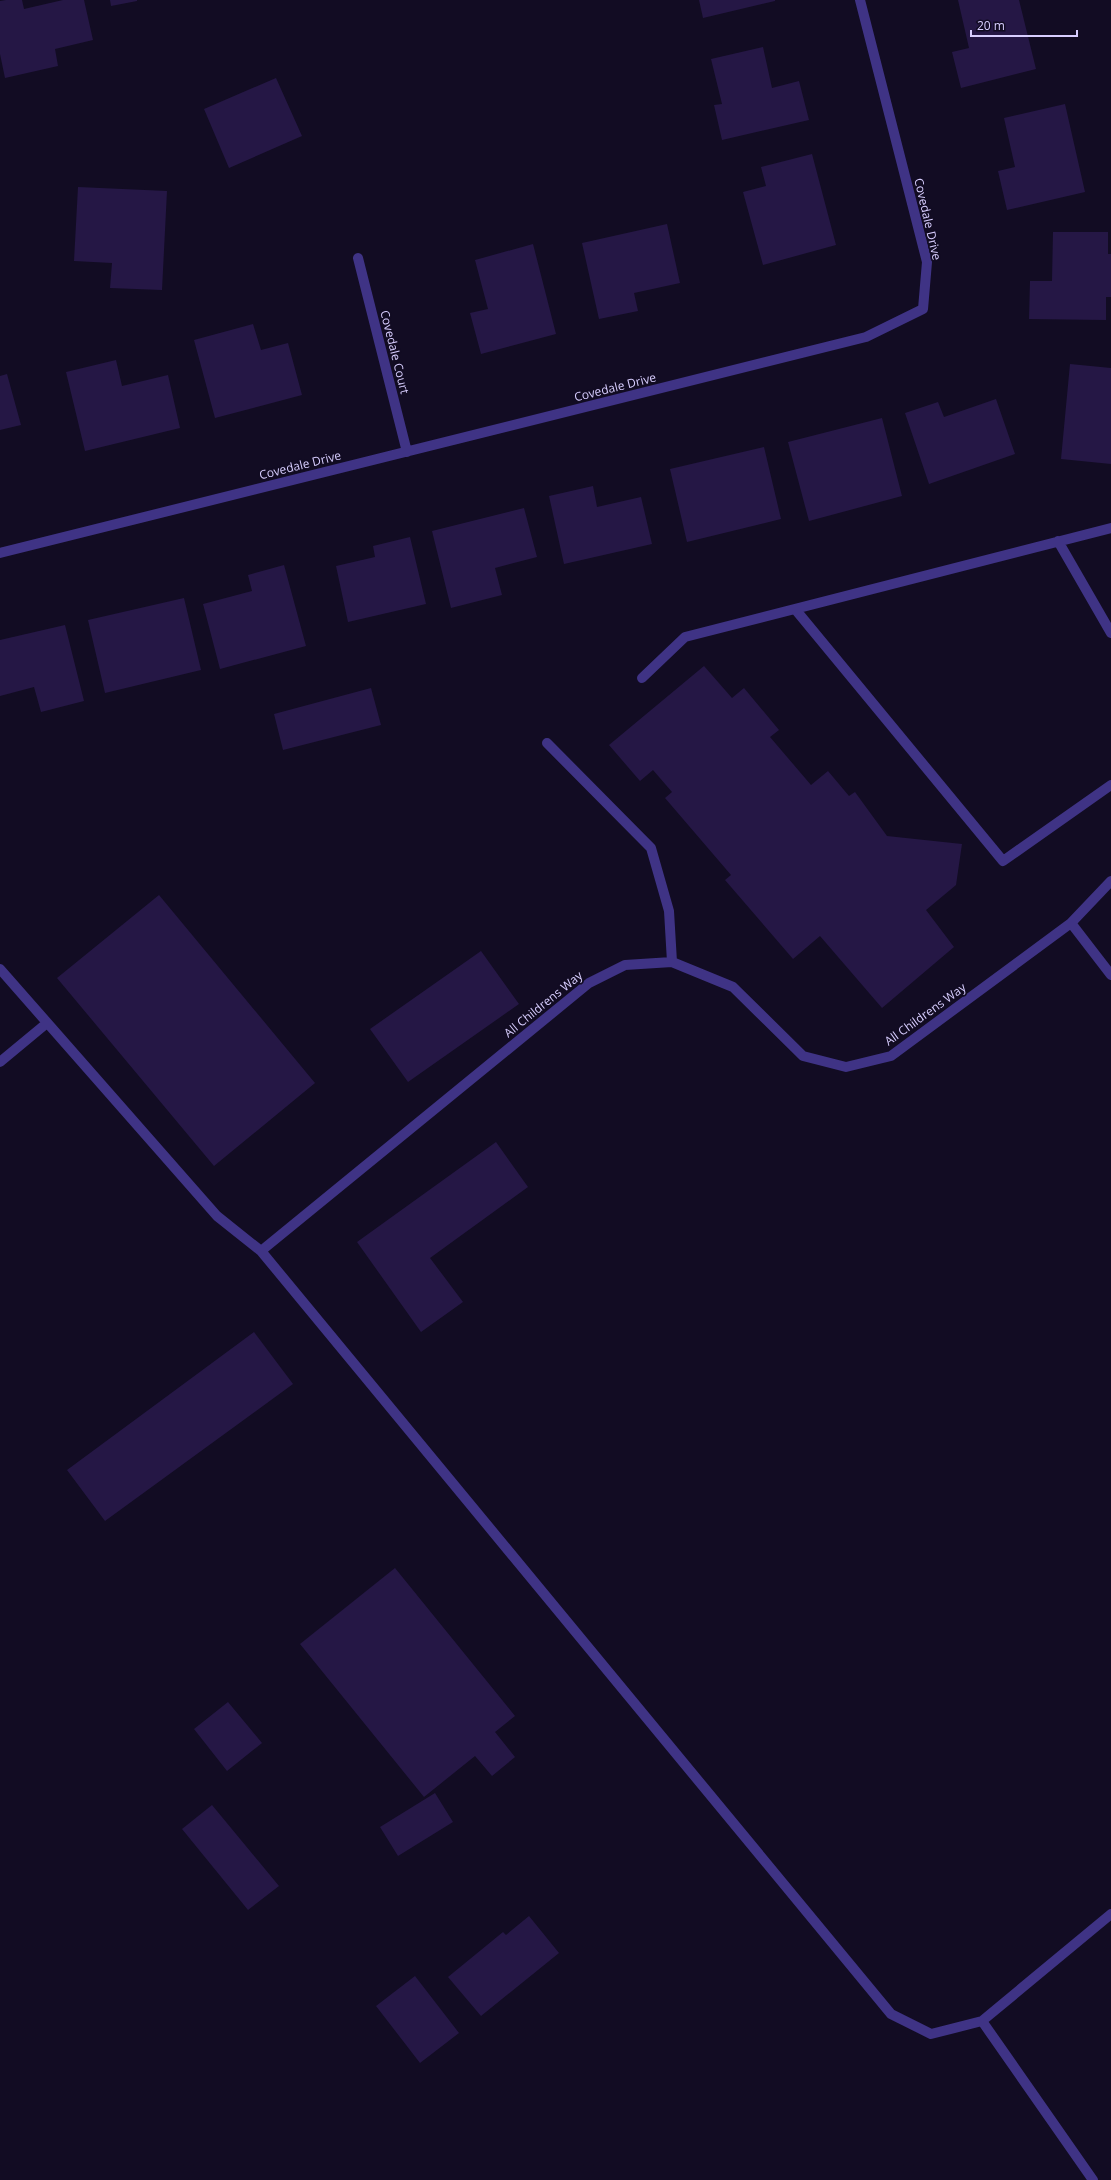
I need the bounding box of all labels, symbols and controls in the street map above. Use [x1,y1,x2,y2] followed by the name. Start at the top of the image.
[971,12,1077,38] scale bar
[977,17,1005,34] text: 20 m
[910,176,946,262] street label: Covedale Drive
[376,308,414,396] street label: Covedale Court
[572,369,658,405] street label: Covedale Drive
[257,447,343,483] street label: Covedale Drive
[500,966,587,1041] street label: All Childrens Way
[881,978,970,1049] street label: All Childrens Way

